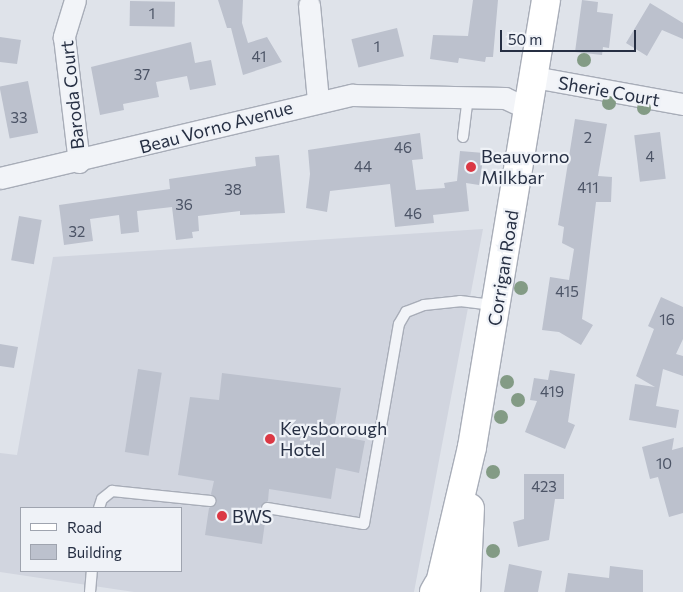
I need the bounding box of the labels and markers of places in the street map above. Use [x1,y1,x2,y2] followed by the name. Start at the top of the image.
[481,146,570,188] place label: Beauvorno Milkbar
[465,161,477,173] marker: Beauvorno Milkbar
[280,418,387,460] place label: Keysborough Hotel
[264,433,276,445] marker: Keysborough Hotel
[232,505,272,527] place label: BWS
[216,510,228,522] marker: BWS

